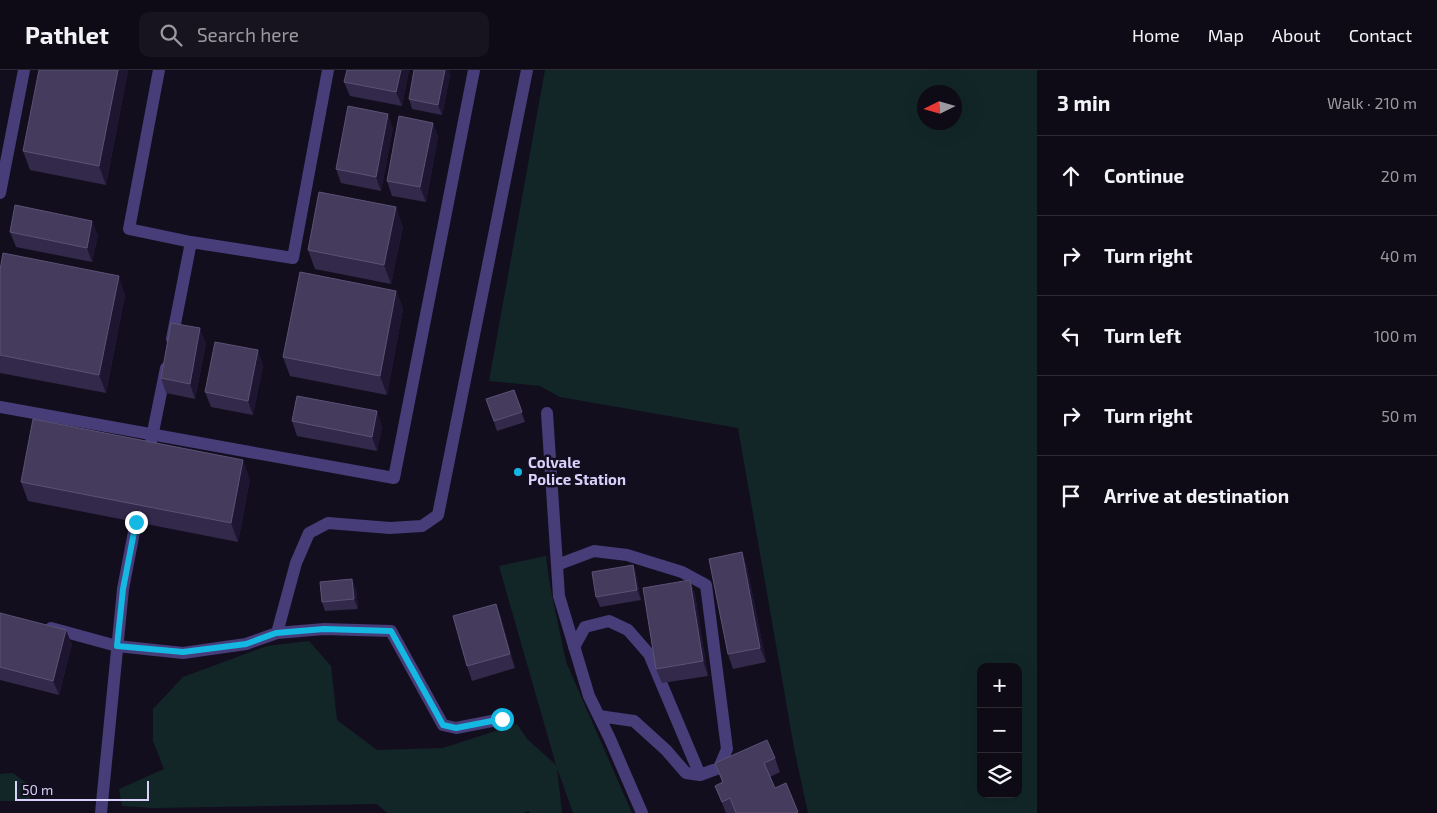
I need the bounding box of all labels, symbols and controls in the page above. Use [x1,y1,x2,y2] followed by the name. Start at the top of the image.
[139,12,489,57] search box
[25,20,109,49] text: Pathlet
[157,21,185,49] icon: search
[197,23,299,46] text: Search here
[1132,24,1180,46] text: Home
[1208,24,1244,46] text: Map
[1272,24,1321,46] text: About
[1349,24,1412,46] text: Contact
[917,85,962,130] north arrow
[1057,90,1110,115] text: 3 min
[1327,93,1417,112] text: Walk · 210 m
[1057,162,1085,190] icon: ahead
[1104,164,1184,187] text: Continue
[1381,166,1417,185] text: 20 m
[1057,242,1085,270] icon: right
[1104,244,1192,267] text: Turn right
[1380,246,1417,265] text: 40 m
[1057,322,1085,350] icon: left
[1104,324,1181,347] text: Turn left
[1374,326,1417,345] text: 100 m
[1057,402,1085,430] icon: right
[1104,404,1192,427] text: Turn right
[1381,406,1417,425] text: 50 m
[528,453,626,488] place label: Colvale Police Station
[512,466,524,478] marker: Colvale Police Station
[1057,482,1085,510] icon: arrive
[1104,484,1289,507] text: Arrive at destination
[125,511,148,534] route end
[977,663,1022,798] map controls
[977,663,1022,708] button: +
[491,708,514,731] route start
[977,708,1022,753] button: −
[977,753,1022,798] button: layers
[15,778,149,801] scale bar
[22,781,53,798] text: 50 m

